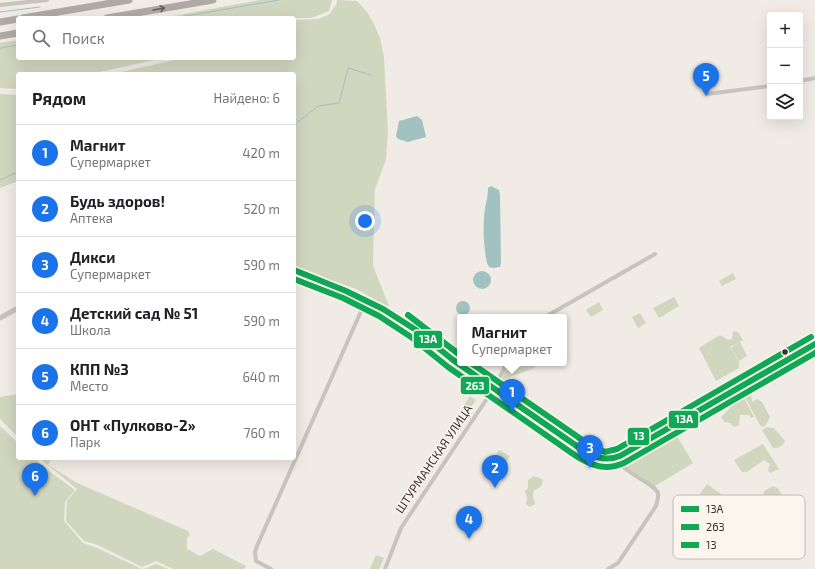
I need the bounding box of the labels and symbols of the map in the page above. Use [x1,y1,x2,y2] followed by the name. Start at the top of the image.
[153,5,166,13] one-way arrow
[693,63,719,96] pin: 5
[355,211,375,231] your location
[413,330,443,349] line badge: 13А
[419,332,438,345] text: 13А
[780,347,790,357] unlabelled marker
[460,376,490,395] line badge: 263
[465,379,485,392] text: 263
[499,379,525,412] pin: 1
[392,401,475,515] street label: ШТУРМАНСКАЯ УЛИЦА
[668,410,699,429] line badge: 13А
[675,412,694,425] text: 13А
[627,427,650,446] line badge: 13
[634,429,645,442] text: 13
[577,435,603,468] pin: 3
[482,455,508,488] pin: 2
[22,463,48,496] pin: 6
[673,495,805,559] legend
[706,502,723,515] text: 13А
[456,506,482,539] pin: 4
[706,520,725,533] text: 263
[706,538,717,551] text: 13

